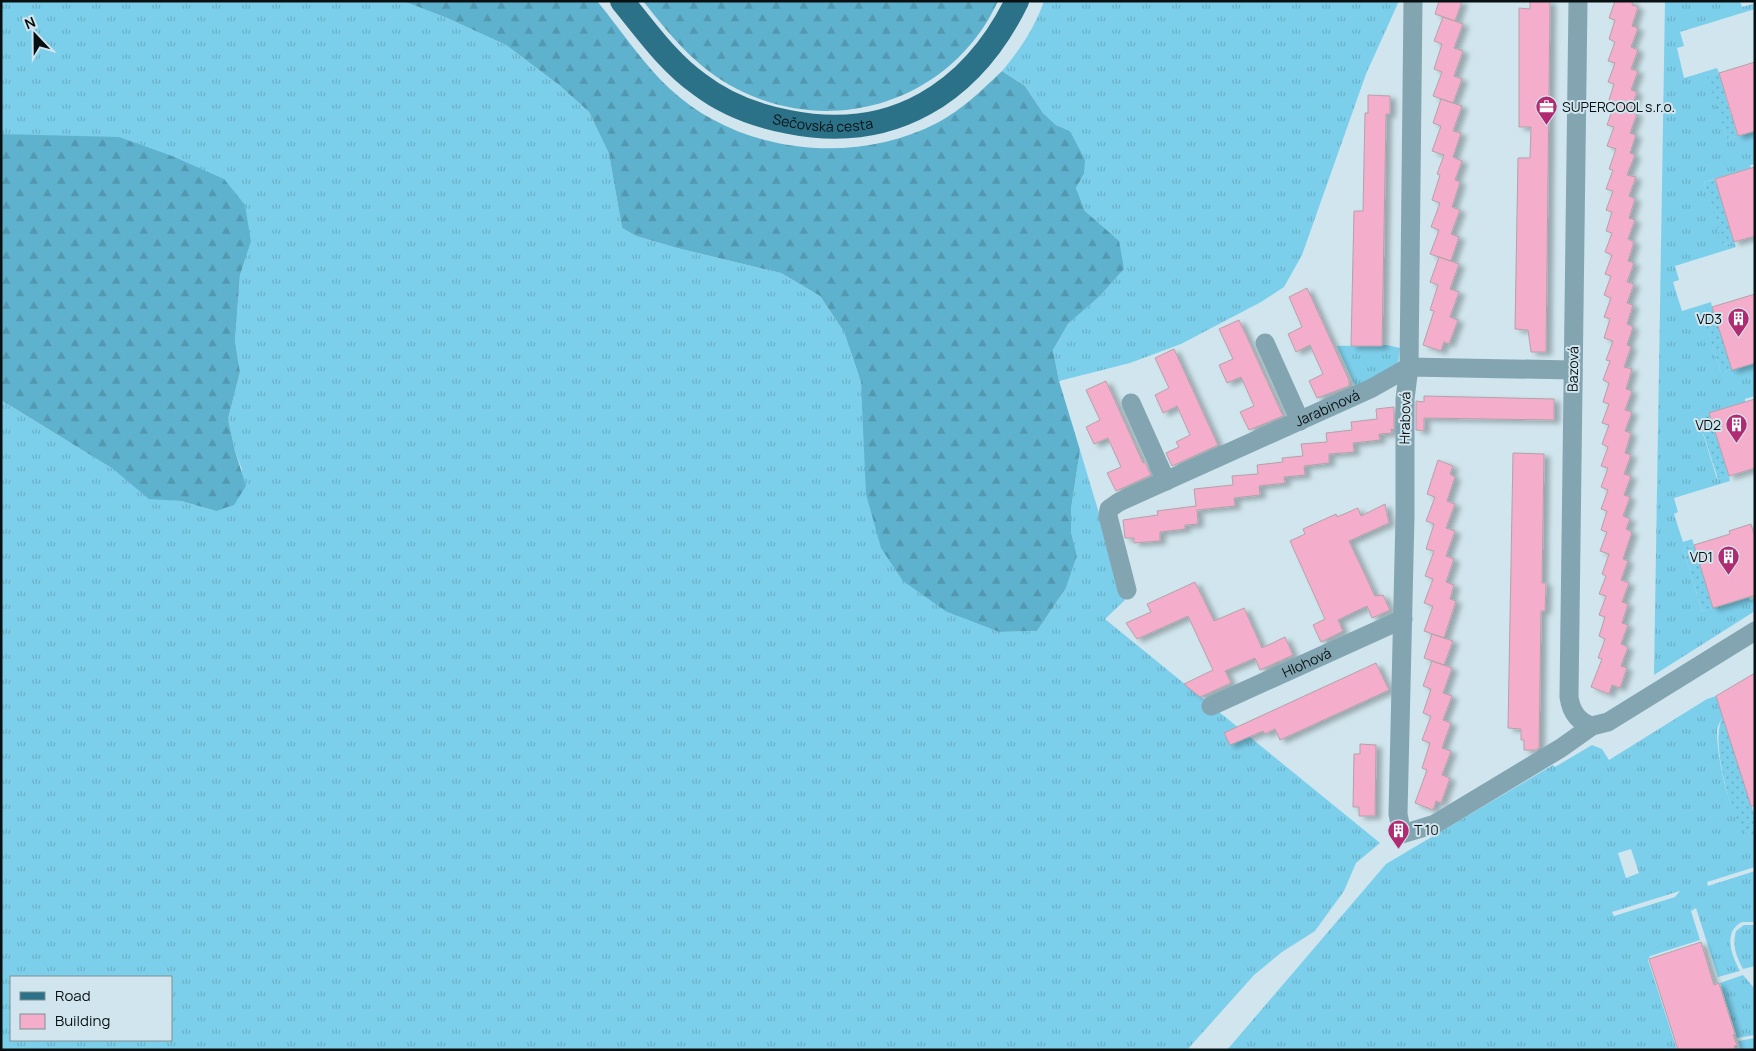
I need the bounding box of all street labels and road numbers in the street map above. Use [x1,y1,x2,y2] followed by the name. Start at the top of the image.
[771,109,874,136] street label: Sečovská cesta
[1563,346,1582,392] street label: Bazová
[1292,385,1362,431] street label: Jarabinová
[1395,391,1414,445] street label: Hrabová
[1279,643,1334,682] street label: Hlohová

